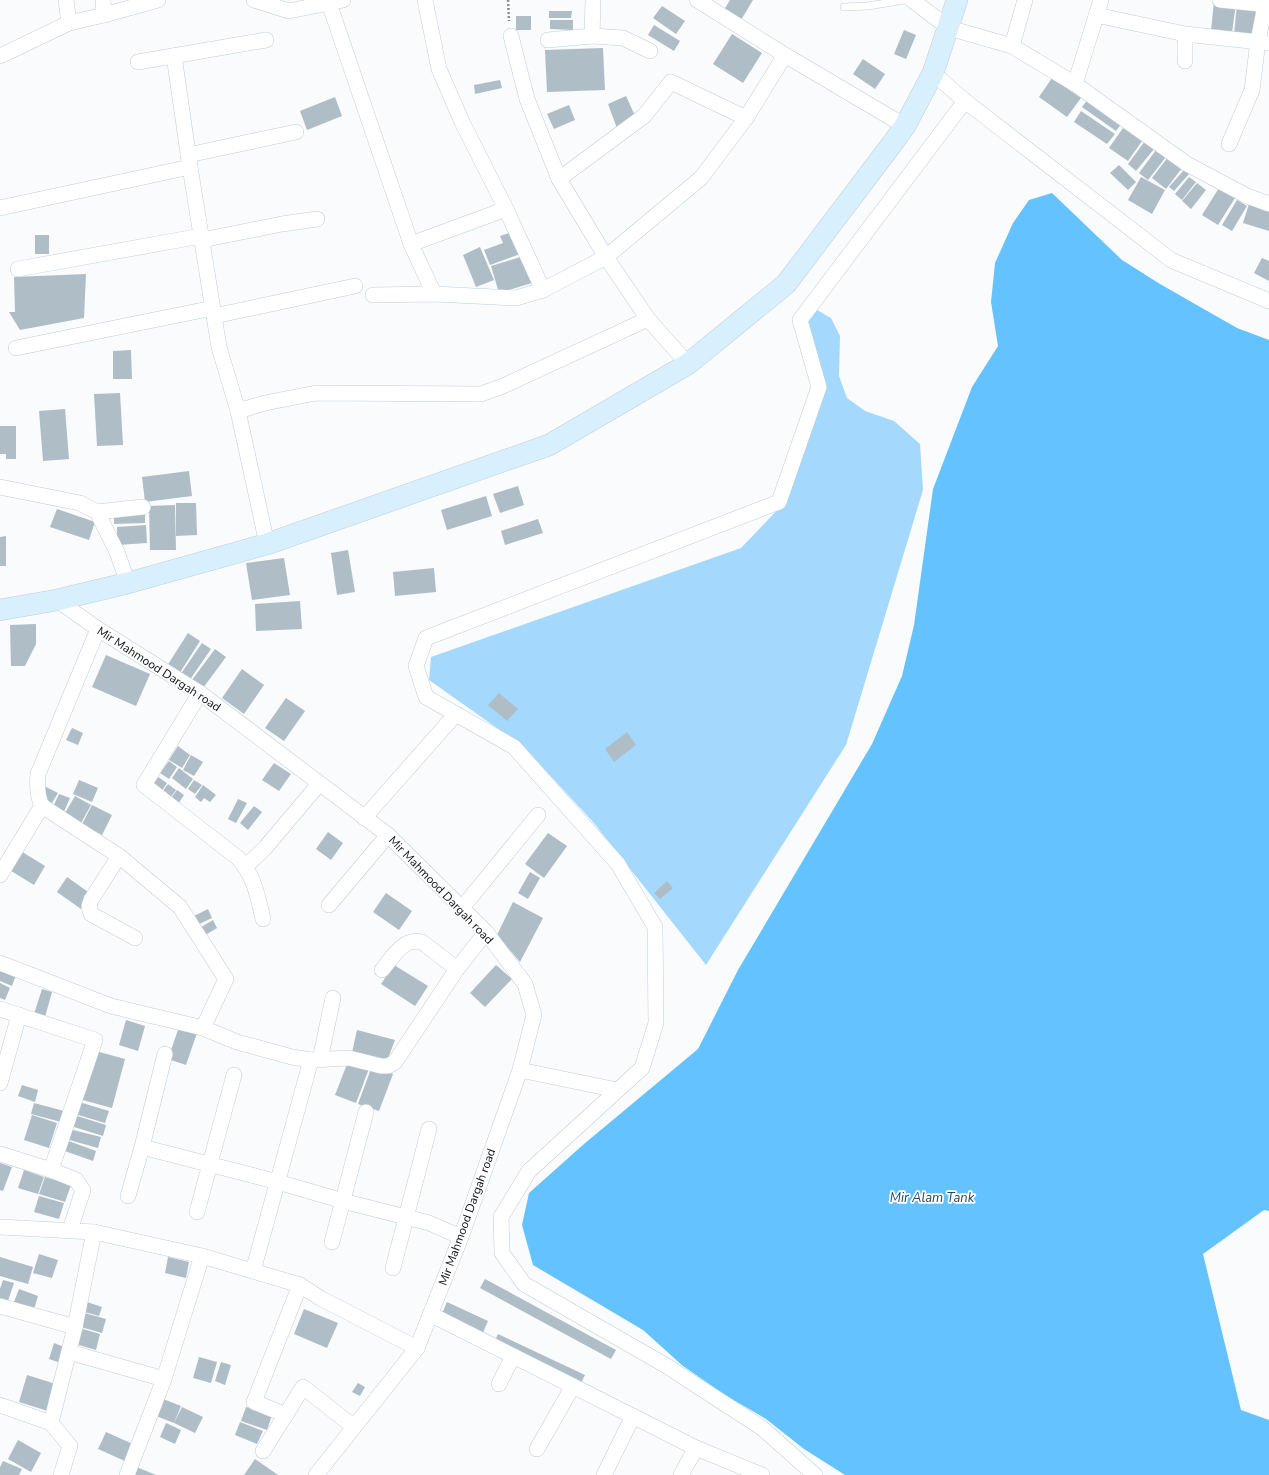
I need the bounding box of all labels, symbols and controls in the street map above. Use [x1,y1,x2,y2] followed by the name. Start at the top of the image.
[94,623,224,715] street label: Mir Mahmood Dargah road
[385,832,497,948] street label: Mir Mahmood Dargah road
[435,1146,499,1288] street label: Mir Mahmood Dargah road
[890,1189,975,1207] water label: Mir Alam Tank

